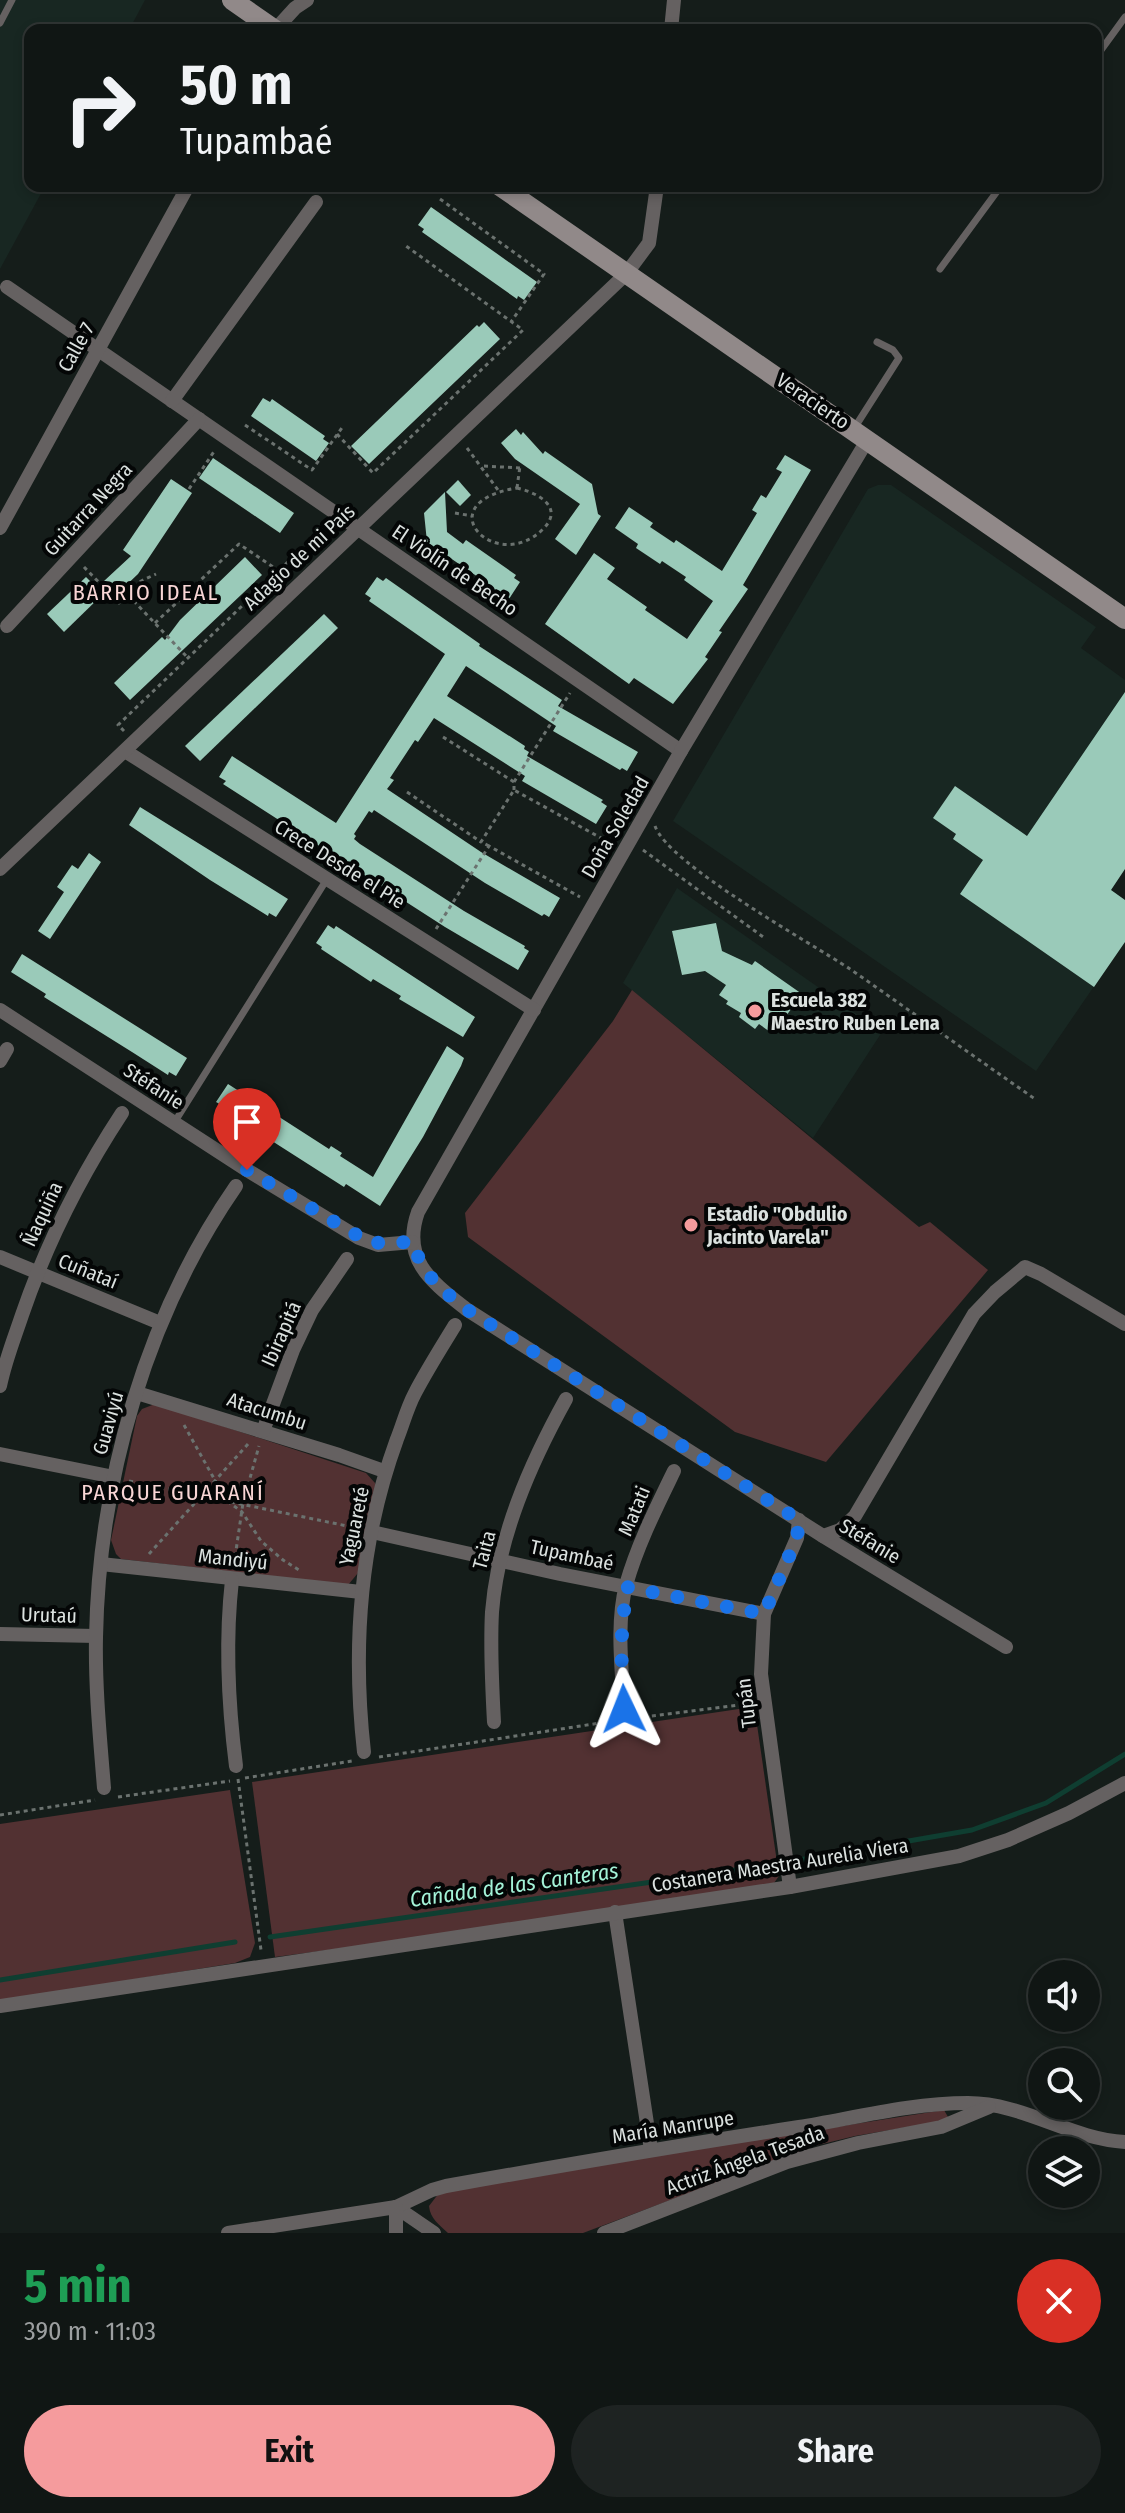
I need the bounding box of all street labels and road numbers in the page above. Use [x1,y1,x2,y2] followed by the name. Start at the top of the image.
[53,318,99,376] street label: Calle 7
[772,368,854,434] street label: Veracierto
[39,457,137,561] street label: Guitarra Negra
[238,499,360,615] street label: Adagio de mi País
[388,519,522,621] street label: El Violín de Becho
[576,772,654,882] street label: Doña Soledad
[270,814,410,914] street label: Crece Desde el Pie
[119,1058,189,1114] street label: Stéfanie
[17,1178,67,1250] street label: Ñaquiña
[55,1248,121,1294] street label: Cuñataí
[256,1298,306,1370] street label: Ibirapitá
[224,1387,310,1435] street label: Atacumbu
[88,1389,128,1457] street label: Guaviyú
[613,1482,655,1540] street label: Matati
[334,1484,374,1568] street label: Yaguareté
[835,1513,905,1569] street label: Stéfanie
[467,1528,501,1572] street label: Taita
[528,1534,616,1576] street label: Tupambaé
[197,1543,269,1575] street label: Mandiyú
[21,1602,77,1628] street label: Urutaú
[731,1677,761,1729] street label: Tupán
[650,1833,910,1897] street label: Costanera Maestra Aurelia Viera
[610,2106,736,2148] street label: María Manrupe
[663,2120,827,2200] street label: Actriz Ángela Tesada

